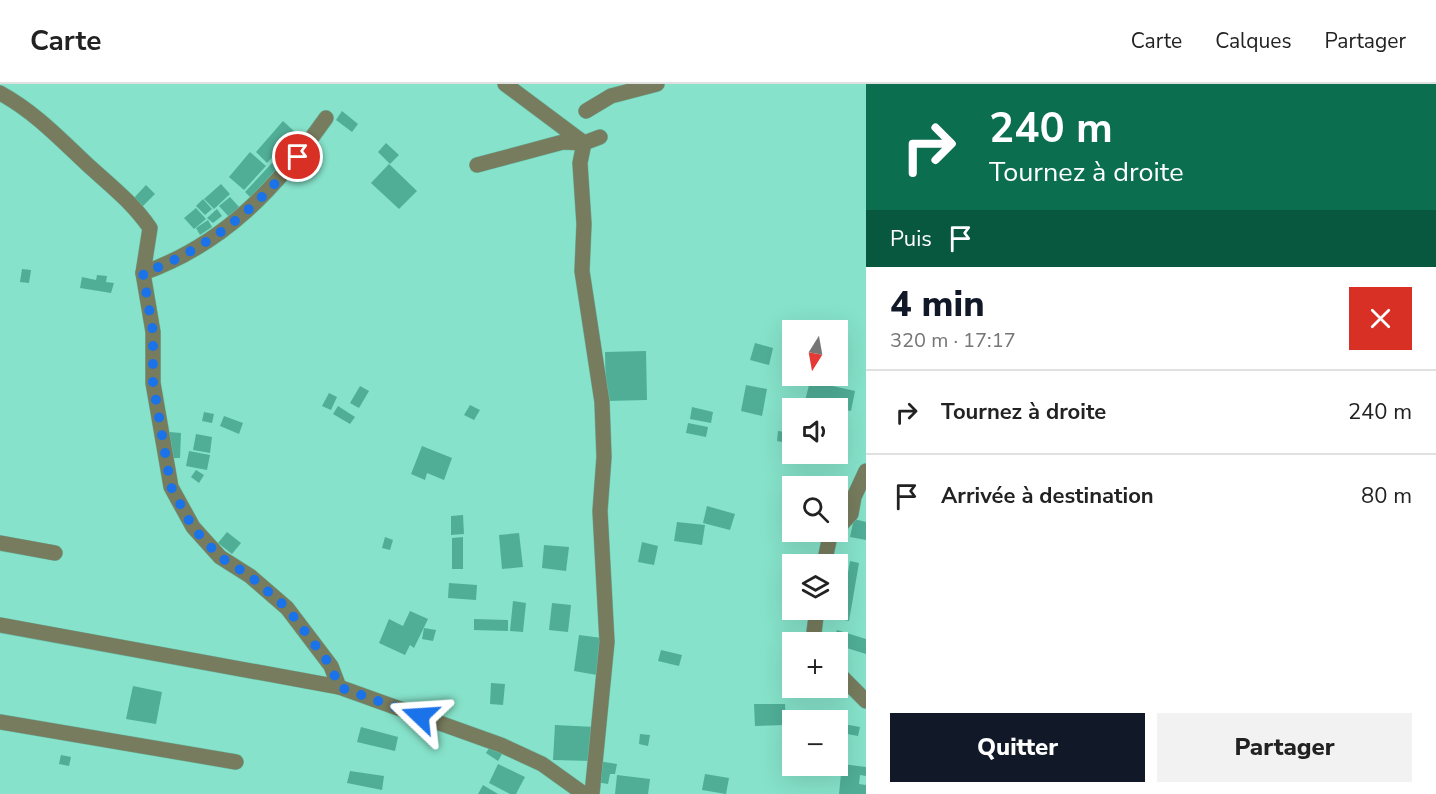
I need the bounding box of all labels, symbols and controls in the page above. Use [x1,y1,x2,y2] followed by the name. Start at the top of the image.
[30,22,101,60] text: Carte
[1131,27,1182,55] text: Carte
[1215,27,1292,55] text: Calques
[1325,27,1406,55] text: Partager
[989,100,1113,157] text: 240 m
[890,108,968,186] icon: right
[272,131,323,182] pin
[281,140,314,173] icon: arrive
[989,154,1184,191] text: Tournez à droite
[944,222,977,255] icon: arrive
[890,224,932,254] text: Puis
[890,280,985,329] text: 4 min
[1349,287,1412,350] button: close
[782,320,848,386] north arrow
[782,320,848,776] map controls
[890,327,1016,354] text: 320 m · 17:17
[890,396,923,429] icon: right
[941,397,1106,427] text: Tournez à droite
[1348,397,1412,427] text: 240 m
[782,398,848,464] button: sound
[782,476,848,542] button: search
[890,480,923,513] icon: arrive
[941,481,1154,511] text: Arrivée à destination
[1361,481,1412,511] text: 80 m
[782,554,848,620] button: layers
[782,632,848,698] button: +
[388,684,452,748] position arrow
[782,710,848,776] button: −
[890,713,1145,782] button: Quitter
[1157,713,1412,782] button: Partager

